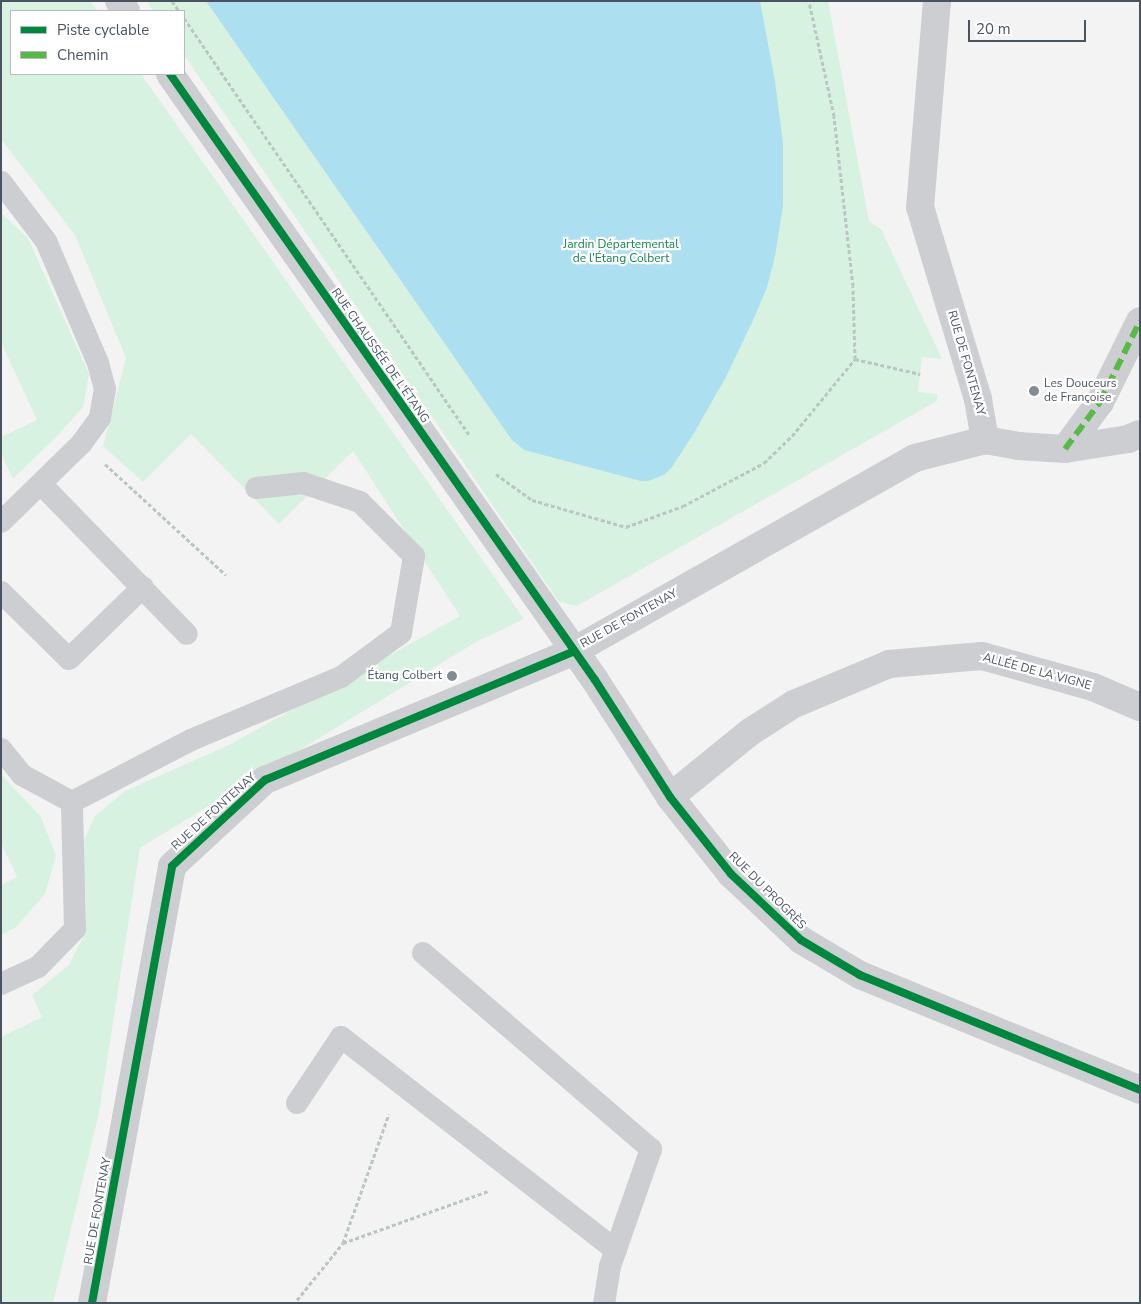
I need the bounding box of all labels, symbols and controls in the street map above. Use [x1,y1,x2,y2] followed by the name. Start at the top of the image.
[10,10,185,75] legend
[971,10,1088,42] scale bar
[976,19,1011,39] text: 20 m
[57,20,149,40] text: Piste cyclable
[57,45,108,65] text: Chemin
[563,238,679,266] park label: Jardin Départemental de l'Étang Colbert
[328,286,432,426] street label: RUE CHAUSSÉE DE L'ÉTANG
[944,309,988,417] street label: RUE DE FONTENAY
[1044,377,1117,405] place label: Les Douceurs de Françoise
[1028,385,1040,397] marker: Les Douceurs de Françoise
[578,586,680,652] street label: RUE DE FONTENAY
[981,651,1093,693] street label: ALLÉE DE LA VIGNE
[367,669,442,683] place label: Étang Colbert
[446,670,458,682] marker: Étang Colbert
[169,770,259,854] street label: RUE DE FONTENAY
[725,849,809,933] street label: RUE DU PROGRÈS
[81,1156,115,1266] street label: RUE DE FONTENAY

